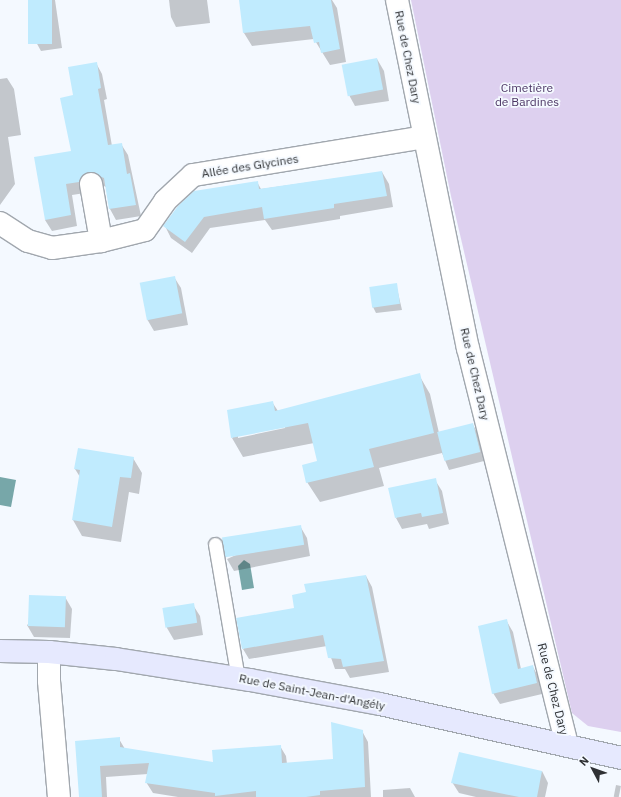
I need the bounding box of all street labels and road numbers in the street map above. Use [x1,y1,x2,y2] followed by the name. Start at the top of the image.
[392,9,424,105] street label: Rue de Chez Dary
[200,151,300,181] street label: Allée des Glycines
[457,326,493,422] street label: Rue de Chez Dary
[535,641,571,737] street label: Rue de Chez Dary
[238,671,386,713] street label: Rue de Saint-Jean-d'Angély

